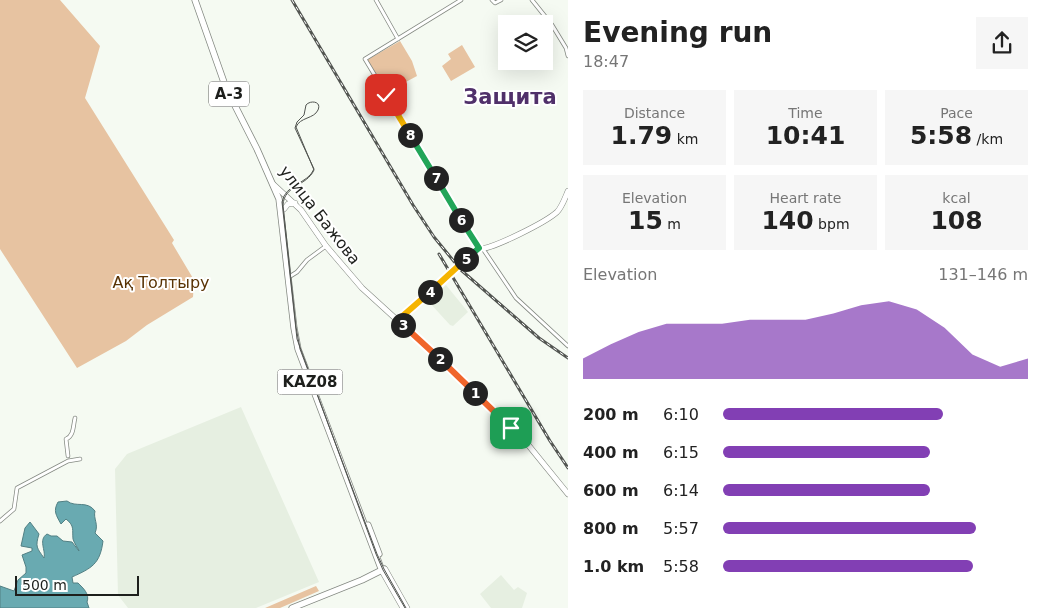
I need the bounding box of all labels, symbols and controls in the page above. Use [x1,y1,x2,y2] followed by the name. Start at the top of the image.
[498,15,553,70] map controls
[498,15,553,70] button: layers
[583,16,772,49] text: Evening run
[976,17,1028,69] button: share
[583,52,629,71] text: 18:47
[365,74,407,116] pin
[372,81,400,109] icon: check
[209,82,249,106] road number: A-3
[463,85,557,109] district label: Защита
[624,105,685,121] text: Distance
[788,105,823,121] text: Time
[940,105,973,121] text: Pace
[611,121,672,150] text: 1.79
[766,121,845,150] text: 10:41
[910,121,972,150] text: 5:58
[398,122,422,148] pin: 8
[406,127,415,143] text: 8
[672,131,698,147] text: km
[972,131,1003,147] text: /km
[276,162,364,268] street label: улица Бажова
[424,166,448,190] pin: 7
[432,170,441,186] text: 7
[622,190,687,206] text: Elevation
[770,190,841,206] text: Heart rate
[942,190,971,206] text: kcal
[628,206,663,235] text: 15
[761,206,814,235] text: 140
[930,206,983,235] text: 108
[448,208,474,232] pin: 6
[457,212,466,228] text: 6
[663,216,681,232] text: m
[814,216,850,232] text: bpm
[454,246,478,272] pin: 5
[462,251,471,267] text: 5
[583,265,657,284] text: Elevation
[938,265,1028,284] text: 131–146 m
[112,273,210,292] park label: Ақ Толтыру
[418,280,442,304] pin: 4
[426,284,435,300] text: 4
[390,312,416,338] pin: 3
[399,317,408,333] text: 3
[428,346,452,372] pin: 2
[436,351,445,367] text: 2
[278,370,342,394] road number: KAZ08
[462,380,488,406] pin: 1
[471,385,480,401] text: 1
[583,405,639,424] text: 200 m
[663,405,699,424] text: 6:10
[490,407,532,449] pin
[497,414,525,442] icon: arrive
[583,443,639,462] text: 400 m
[663,443,699,462] text: 6:15
[583,481,639,500] text: 600 m
[663,481,699,500] text: 6:14
[583,519,639,538] text: 800 m
[663,519,699,538] text: 5:57
[583,557,644,576] text: 1.0 km
[663,557,699,576] text: 5:58
[15,573,139,596] scale bar
[22,577,67,593] text: 500 m

